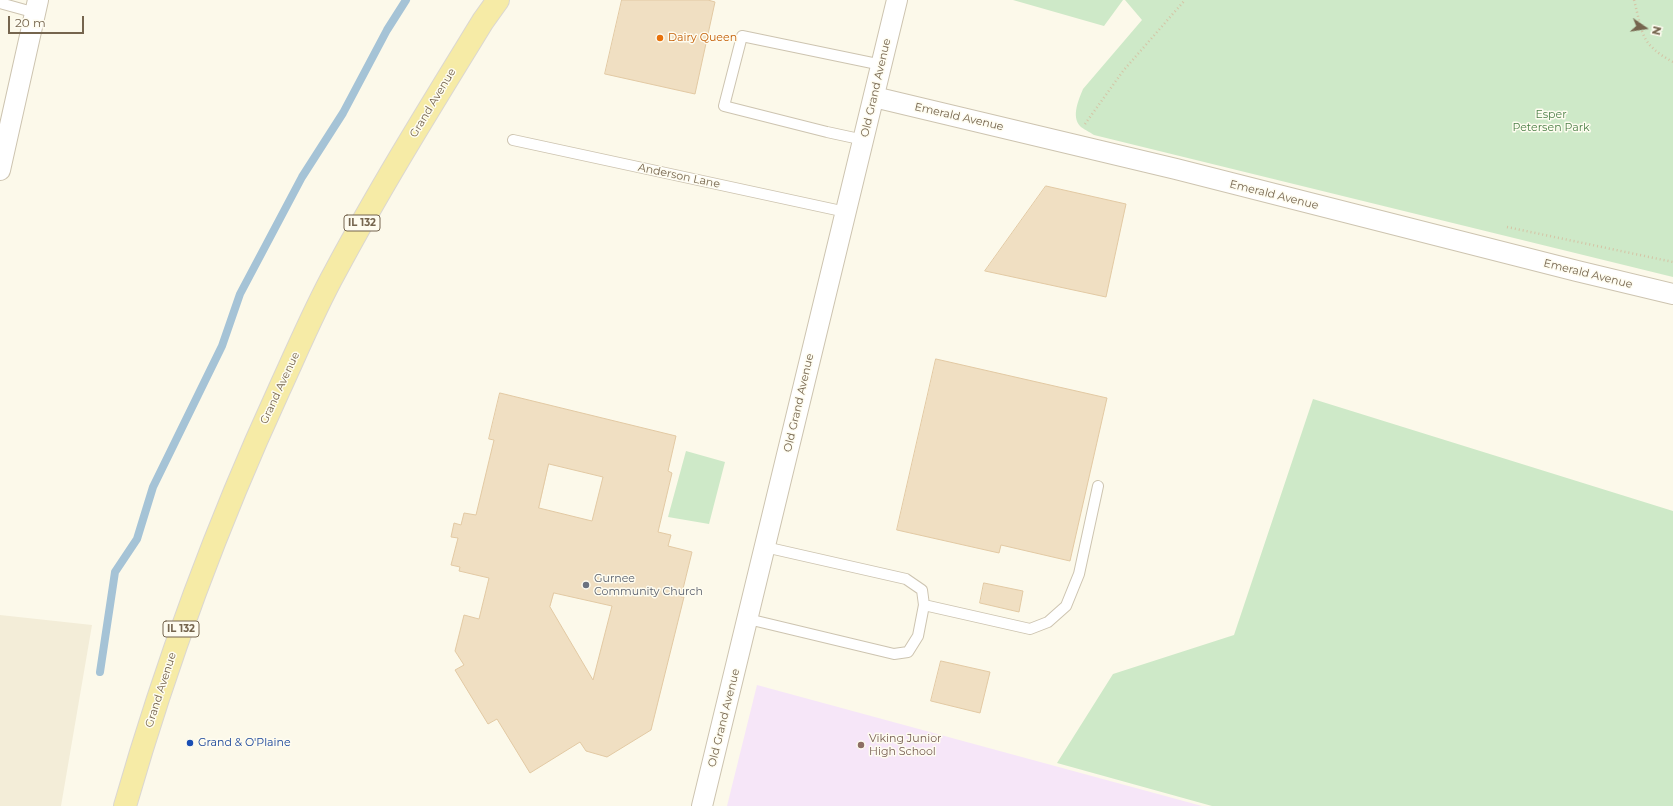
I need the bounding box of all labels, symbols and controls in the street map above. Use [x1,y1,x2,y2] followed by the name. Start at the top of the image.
[10,8,86,34] scale bar
[1625,8,1665,48] north arrow
[15,15,46,30] text: 20 m
[1649,25,1665,37] text: N
[668,31,737,45] place label: Dairy Queen
[655,33,665,43] marker: Dairy Queen
[858,37,894,139] street label: Old Grand Avenue
[407,66,459,140] street label: Grand Avenue
[913,100,1005,134] street label: Emerald Avenue
[1512,108,1590,134] park label: Esper Petersen Park
[637,161,721,191] street label: Anderson Lane
[1228,178,1320,212] street label: Emerald Avenue
[344,215,380,231] road number: IL 132
[1542,257,1634,291] street label: Emerald Avenue
[257,350,303,426] street label: Grand Avenue
[781,352,817,454] street label: Old Grand Avenue
[594,572,703,598] place label: Gurnee Community Church
[581,580,591,590] marker: Gurnee Community Church
[163,621,199,637] road number: IL 132
[143,651,179,729] street label: Grand Avenue
[705,668,743,768] street label: Old Grand Avenue
[869,732,941,758] place label: Viking Junior High School
[198,736,291,750] place label: Grand & O'Plaine
[185,738,195,748] marker: Grand & O'Plaine
[856,740,866,750] marker: Viking Junior High School

